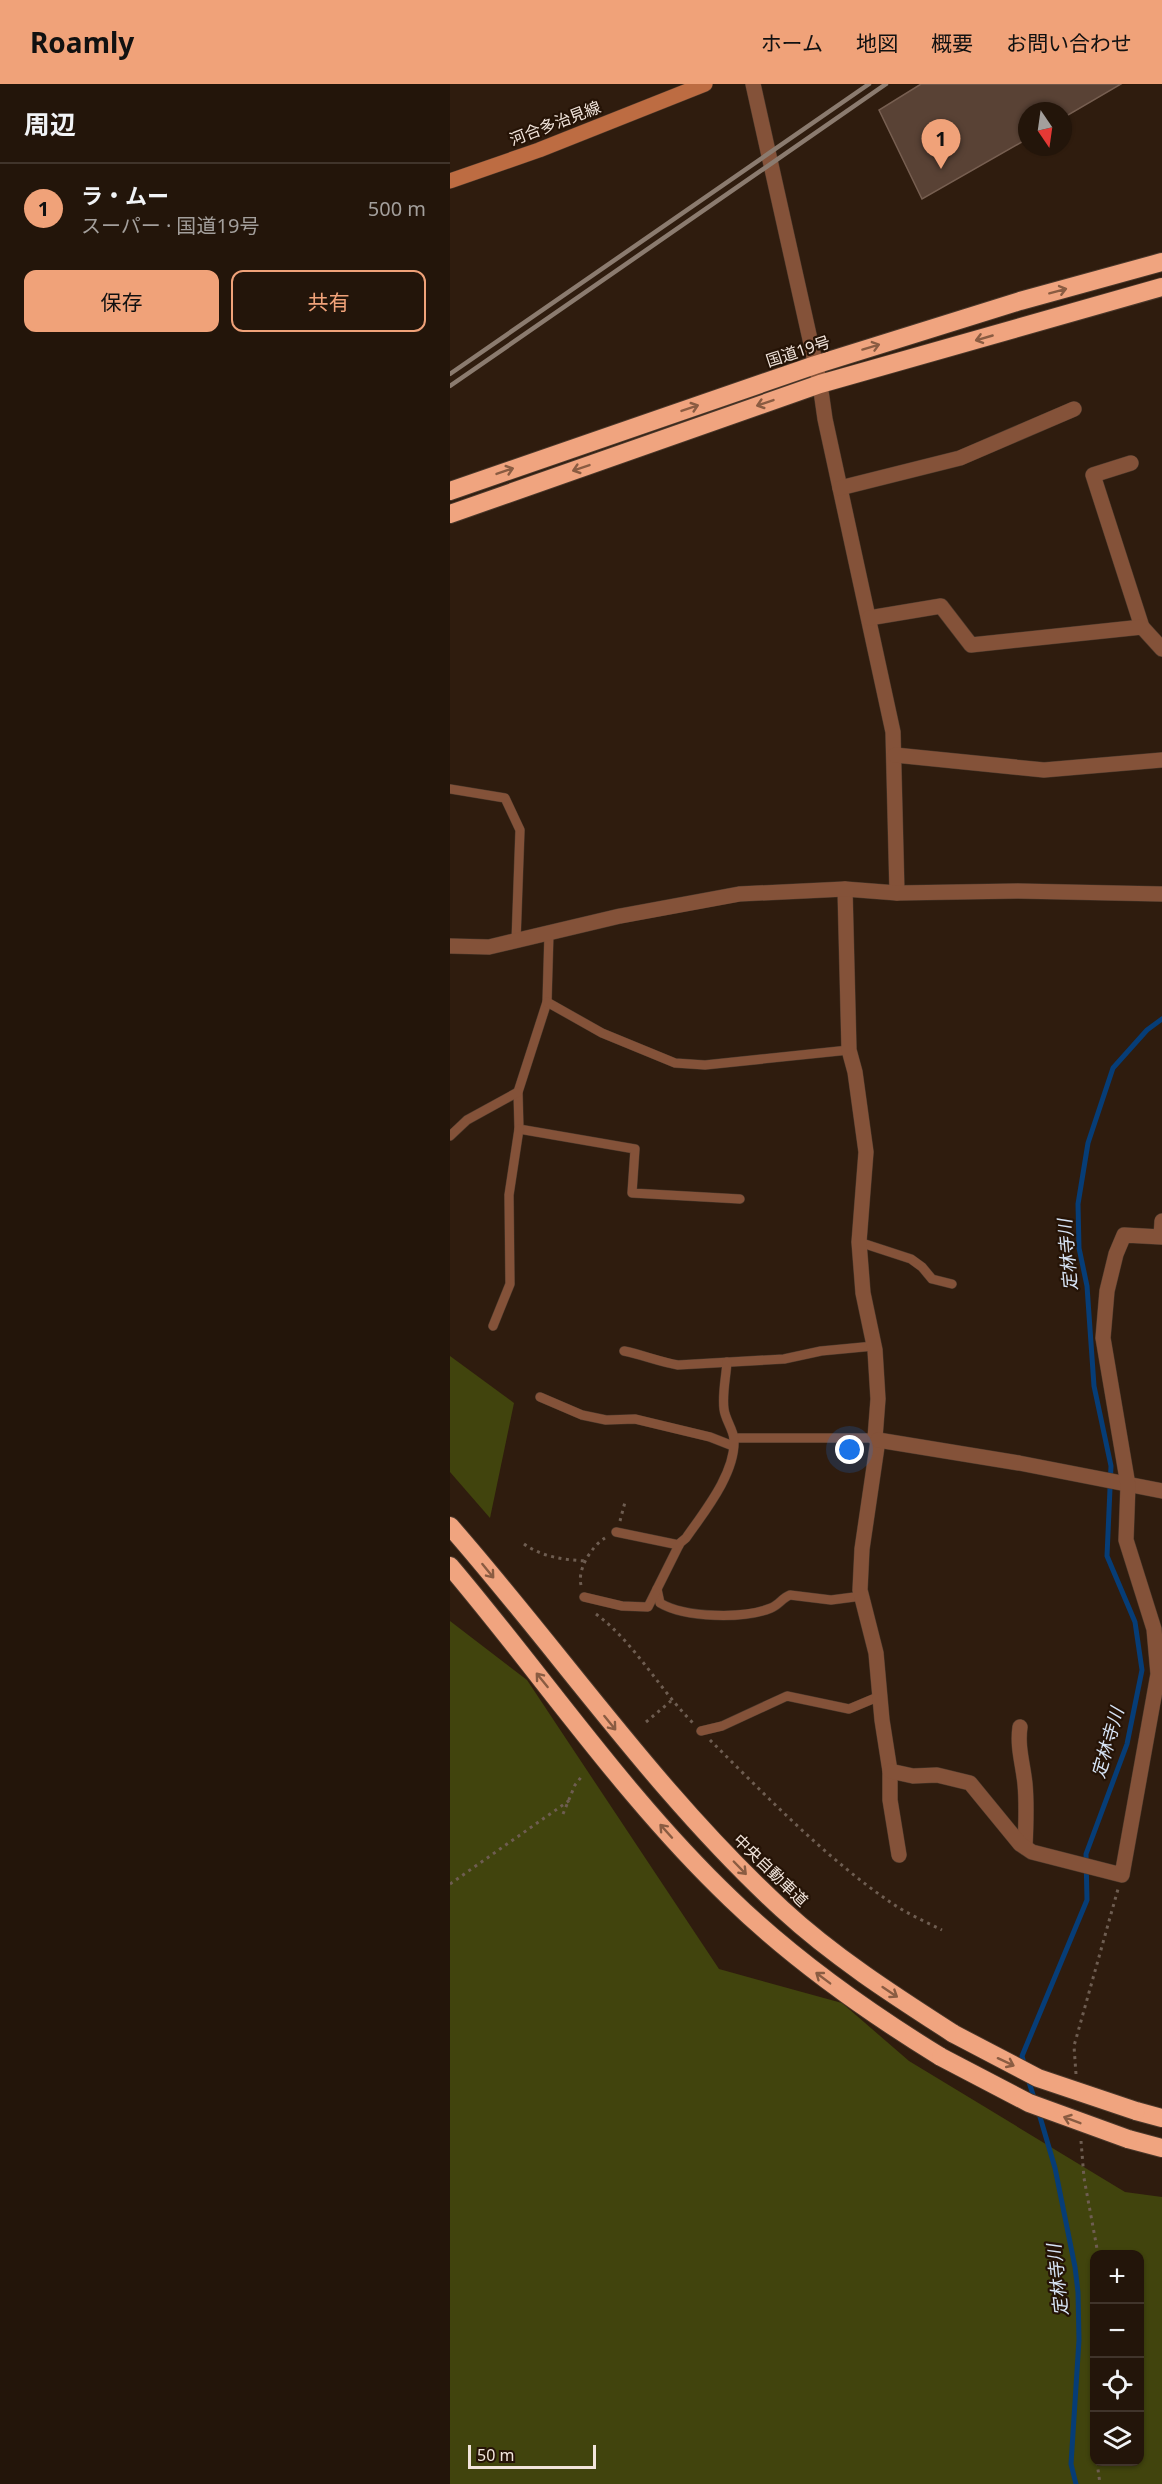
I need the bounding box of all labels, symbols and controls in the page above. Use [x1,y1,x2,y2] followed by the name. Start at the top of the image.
[30,23,134,61] text: Roamly
[761,29,823,57] text: ホーム
[856,29,898,57] text: 地図
[931,29,973,57] text: 概要
[1006,29,1132,57] text: お問い合わせ
[506,96,604,150] street label: 河合多治見線
[1018,102,1072,156] north arrow
[24,106,76,142] text: 周辺
[922,120,960,169] pin: 1
[81,180,169,210] text: ラ・ムー
[38,195,49,222] text: 1
[368,195,426,222] text: 500 m
[81,212,259,239] text: スーパー · 国道19号
[24,270,219,332] button: 保存
[231,270,426,332] button: 共有
[1048,284,1067,296] one-way arrow
[763,330,833,372] street label: 国道19号
[975,332,994,344] one-way arrow
[861,341,880,352] one-way arrow
[756,399,775,410] one-way arrow
[680,402,699,413] one-way arrow
[572,463,591,474] one-way arrow
[495,465,514,476] one-way arrow
[1052,1216,1082,1292] water label: 定林寺川
[835,1435,864,1464] your location
[482,1563,495,1579] one-way arrow
[536,1672,549,1688] one-way arrow
[1086,1703,1129,1781] water label: 定林寺川
[603,1715,617,1730] one-way arrow
[659,1823,673,1838] one-way arrow
[729,1829,813,1911] street label: 中央自動車道
[732,1861,747,1876] one-way arrow
[816,1972,832,1984] one-way arrow
[881,1986,898,1998] one-way arrow
[996,2057,1014,2069] one-way arrow
[1063,2114,1082,2125] one-way arrow
[1041,2241,1073,2317] water label: 定林寺川
[1090,2250,1144,2466] map controls
[1090,2250,1144,2304] button: +
[1090,2304,1144,2358] button: −
[1090,2358,1144,2412] button: locate
[1090,2412,1144,2466] button: layers
[468,2442,596,2470] scale bar
[477,2444,514,2466] text: 50 m

